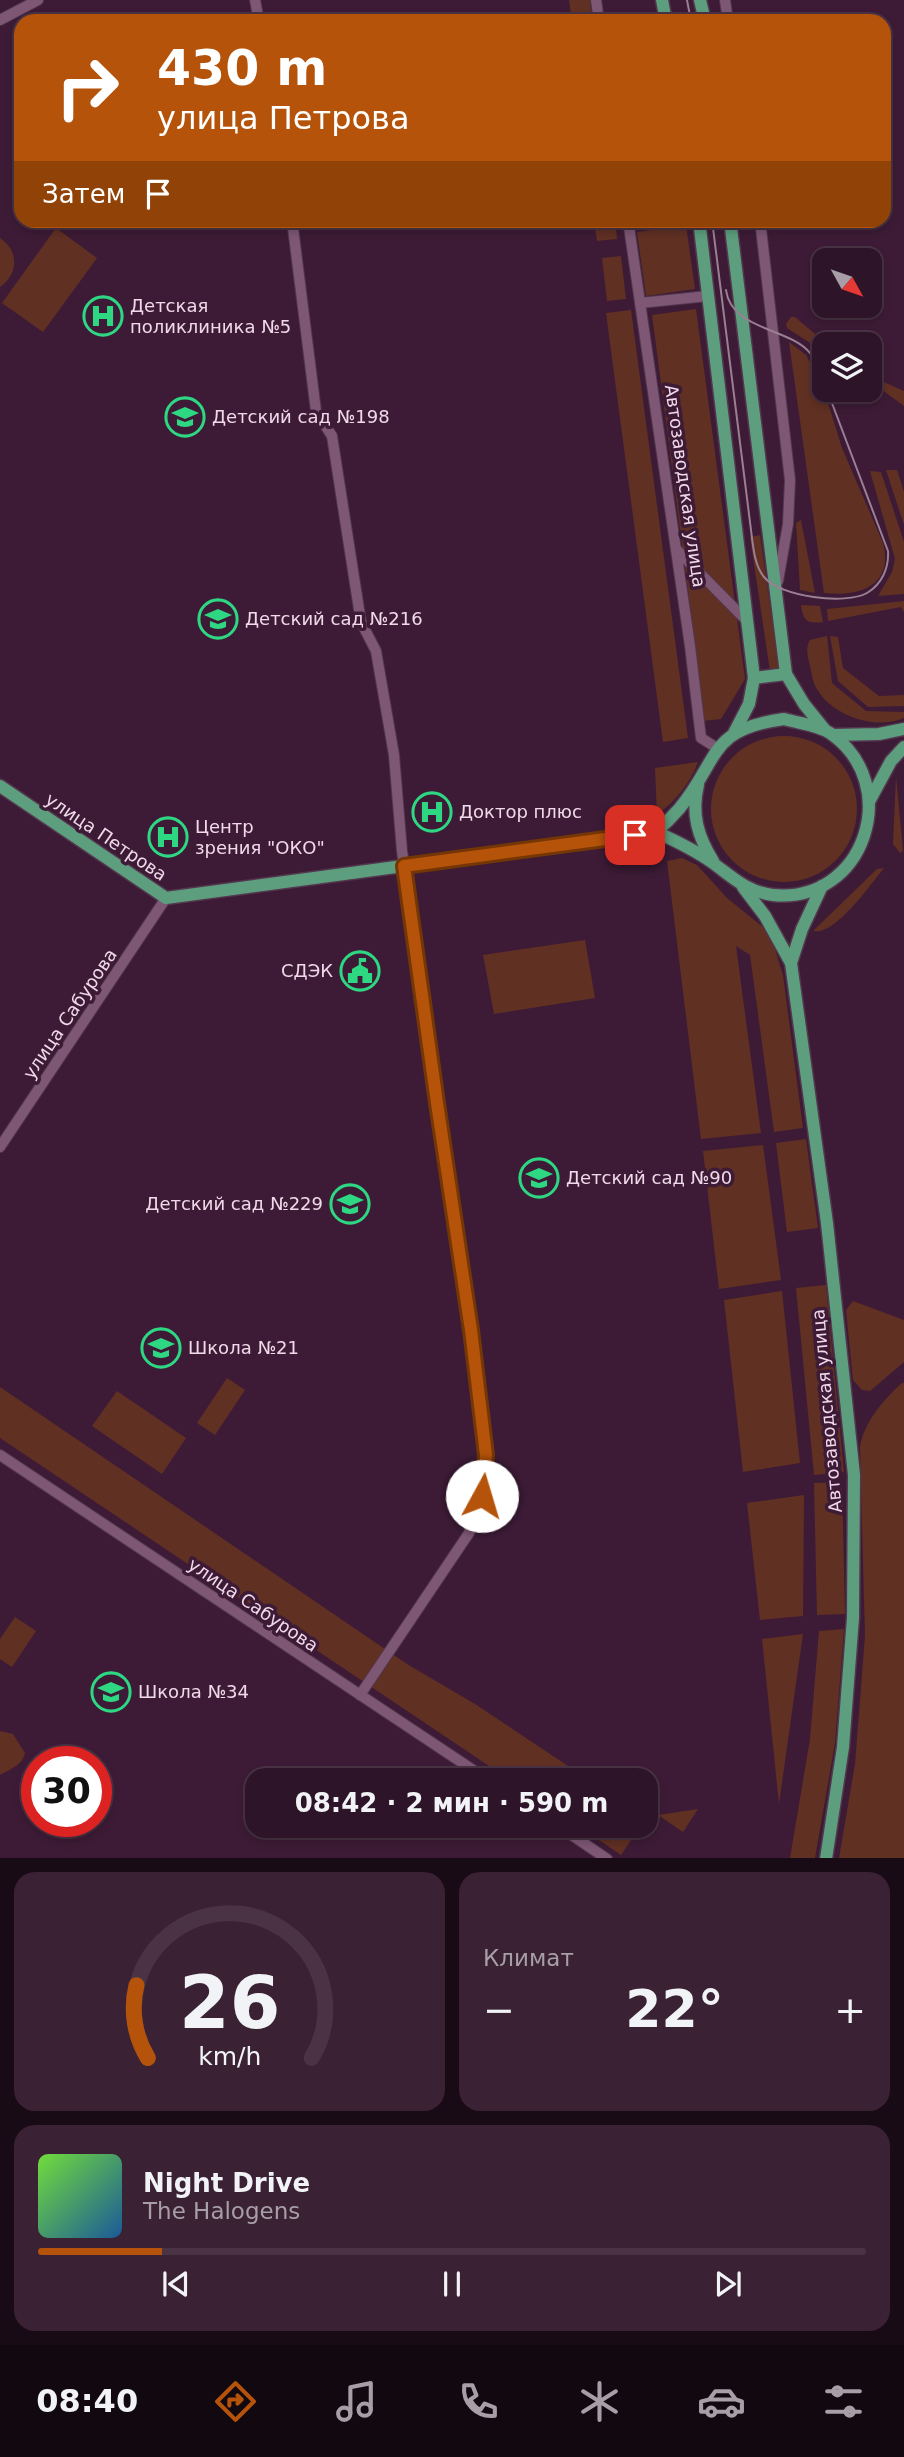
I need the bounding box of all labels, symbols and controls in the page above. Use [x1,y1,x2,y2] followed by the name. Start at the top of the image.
[157,40,327,97] text: 430 m
[42,42,133,133] icon: right
[157,99,410,137] text: улица Петрова
[139,175,177,213] icon: arrive
[42,179,125,209] text: Затем
[812,248,882,318] north arrow
[812,248,882,402] map controls
[82,295,124,337] hospital icon: Детская поликлиника №5
[130,295,291,337] place label: Детская поликлиника №5
[812,332,882,402] button: layers
[661,383,710,589] street label: Автозаводская улица
[164,396,206,438] school or university icon: Детский сад №198
[212,406,390,427] place label: Детский сад №198
[197,598,239,640] school or university icon: Детский сад №216
[245,608,423,629] place label: Детский сад №216
[42,788,171,885] street label: улица Петрова
[411,791,453,833] hospital icon: Доктор плюс
[459,801,582,822] place label: Доктор плюс
[605,805,665,865] pin
[147,816,189,858] hospital icon: Центр зрения "ОКО"
[195,816,325,858] place label: Центр зрения "ОКО"
[616,816,654,854] icon: arrive
[18,945,121,1083] street label: улица Сабурова
[339,950,381,992] public building icon: СДЭК
[281,960,333,981] place label: СДЭК
[518,1157,560,1199] school or university icon: Детский сад №90
[566,1167,732,1188] place label: Детский сад №90
[329,1183,371,1225] school or university icon: Детский сад №229
[145,1193,323,1214] place label: Детский сад №229
[807,1308,846,1514] street label: Автозаводская улица
[140,1327,182,1369] school or university icon: Школа №21
[188,1337,299,1358] place label: Школа №21
[445,1459,519,1533] position arrow
[184,1553,322,1656] street label: улица Сабурова
[90,1671,132,1713] school or university icon: Школа №34
[138,1681,249,1702] place label: Школа №34
[21,1746,112,1837] speed limit sign: 30
[295,1788,608,1818] text: 08:42 · 2 мин · 590 m
[483,1945,574,1971] text: Климат
[179,1960,280,2045] text: 26
[625,1979,724,2039] text: 22°
[483,1988,515,2032] text: −
[834,1988,866,2032] text: +
[198,2041,261,2070] text: km/h
[143,2168,310,2198] text: Night Drive
[143,2198,300,2224] text: The Halogens
[157,2265,195,2303] icon: previous
[433,2265,471,2303] icon: pause
[709,2265,747,2303] icon: next
[211,2377,260,2426] icon: directions
[332,2377,381,2426] icon: music
[454,2377,503,2426] icon: phone
[575,2377,624,2426] icon: climate
[697,2377,746,2426] icon: car
[819,2377,868,2426] icon: filters
[36,2382,138,2420] text: 08:40

